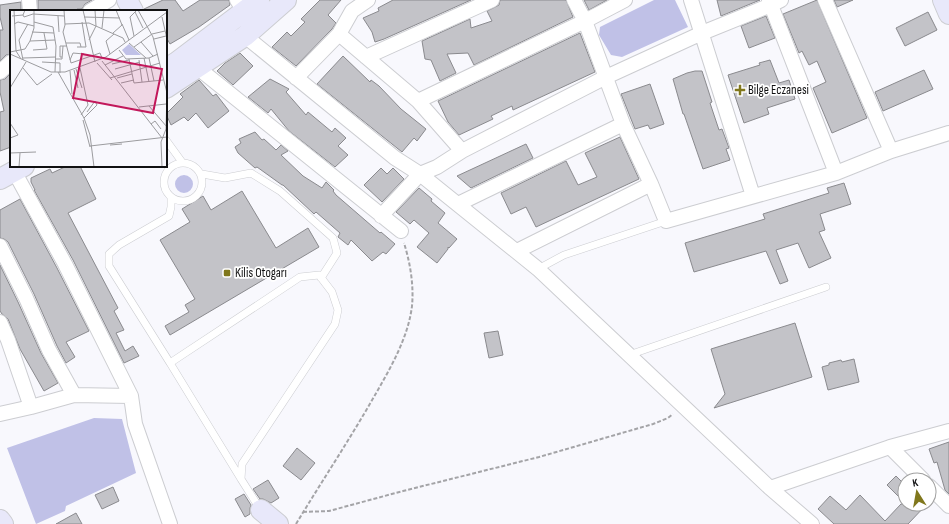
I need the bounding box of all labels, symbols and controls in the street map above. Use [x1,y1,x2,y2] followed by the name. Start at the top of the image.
[10,10,167,167] inset map
[748,82,809,98] place label: Bilge Eczanesi
[735,85,745,95] marker: Bilge Eczanesi
[235,265,287,281] place label: Kilis Otogarı
[222,268,232,278] marker: Kilis Otogarı
[897,472,937,512] north arrow
[911,476,920,490] text: K

